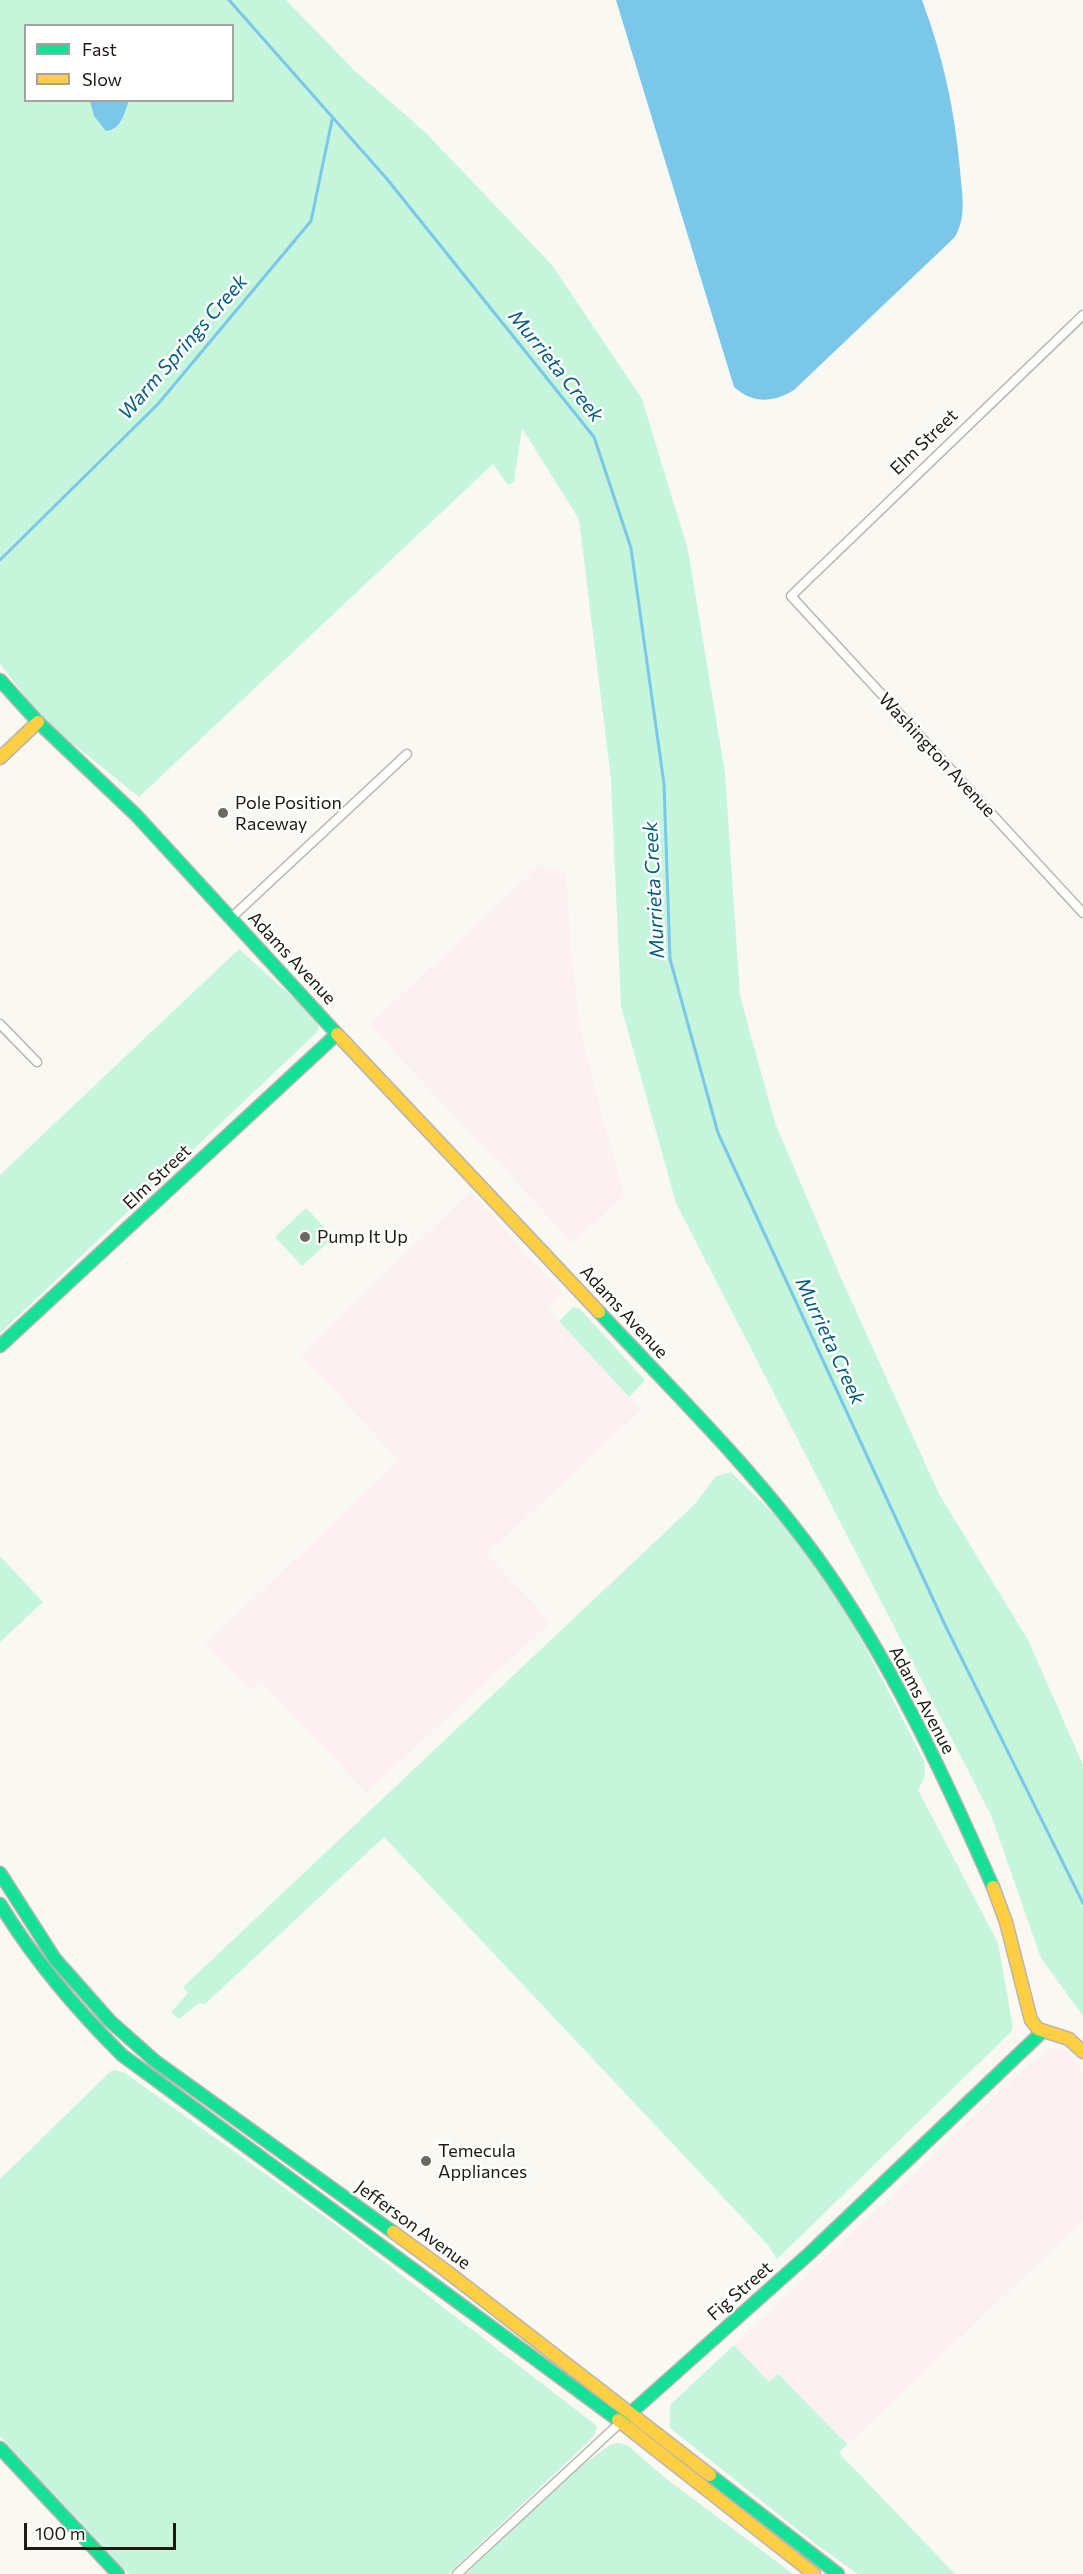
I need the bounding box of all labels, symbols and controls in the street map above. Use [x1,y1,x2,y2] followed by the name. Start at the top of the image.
[24,24,234,102] legend
[82,38,117,60] text: Fast
[82,68,122,90] text: Slow
[113,270,253,424] water label: Warm Springs Creek
[503,305,609,427] water label: Murrieta Creek
[886,405,962,479] street label: Elm Street
[874,688,1000,822] street label: Washington Avenue
[235,792,342,834] place label: Pole Position Raceway
[216,806,230,820] marker: Pole Position Raceway
[638,821,670,959] water label: Murrieta Creek
[243,907,341,1009] street label: Adams Avenue
[118,1140,196,1214] street label: Elm Street
[317,1226,408,1248] place label: Pump It Up
[298,1230,312,1244] marker: Pump It Up
[575,1261,673,1363] street label: Adams Avenue
[790,1274,870,1408] water label: Murrieta Creek
[884,1642,960,1758] street label: Adams Avenue
[438,2140,527,2182] place label: Temecula Appliances
[419,2154,433,2168] marker: Temecula Appliances
[351,2176,475,2274] street label: Jefferson Avenue
[703,2257,777,2325] street label: Fig Street
[27,2511,178,2549] scale bar
[35,2522,85,2544] text: 100 m

